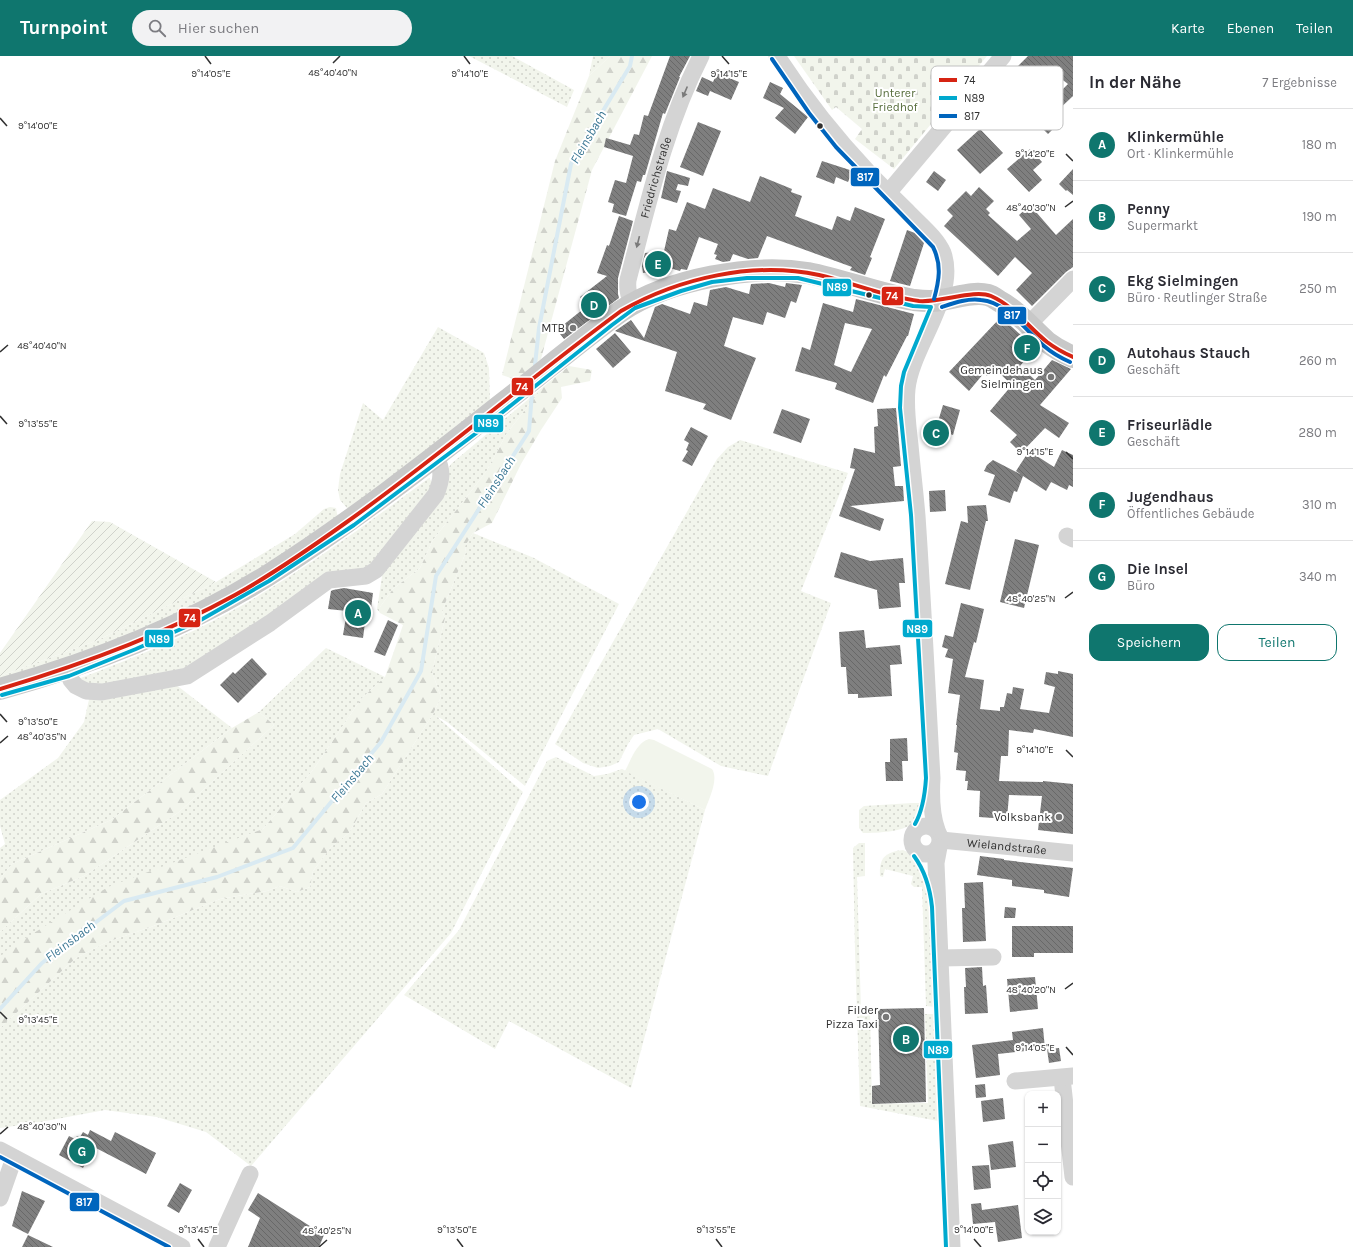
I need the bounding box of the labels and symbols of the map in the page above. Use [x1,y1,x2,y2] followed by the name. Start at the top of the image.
[931,66,1063,130] legend
[308,67,358,79] text: 48°40'40"N
[191,68,231,80] text: 9°14'05"E
[451,68,489,80] text: 9°14'10"E
[710,68,748,80] text: 9°14'15"E
[964,74,975,87] text: 74
[682,86,688,98] one-way arrow
[872,86,919,114] park label: Unterer Friedhof
[964,92,985,105] text: N89
[567,108,609,166] water label: Fleinsbach
[964,110,980,123] text: 817
[18,120,58,132] text: 9°14'00"E
[815,121,825,131] unlabelled marker
[637,135,674,220] street label: Friedrichstraße
[1015,148,1055,160] text: 9°14'20"E
[850,167,880,187] line badge: 817
[857,171,874,184] text: 817
[1006,202,1056,214] text: 48°40'30"N
[635,236,641,248] one-way arrow
[645,249,671,279] pin: E
[822,278,852,297] line badge: N89
[826,281,848,294] text: N89
[881,286,904,306] line badge: 74
[581,290,607,320] pin: D
[864,290,874,300] unlabelled marker
[886,290,898,303] text: 74
[997,306,1027,325] line badge: 817
[1004,309,1021,322] text: 817
[541,321,565,335] place label: MTB
[568,323,578,333] marker: MTB
[1014,333,1040,363] pin: F
[17,340,67,352] text: 48°40'40"N
[960,363,1043,391] place label: Gemeindehaus Sielmingen
[1046,372,1056,382] marker: Gemeindehaus Sielmingen
[511,377,534,396] line badge: 74
[516,381,528,394] text: 74
[473,414,504,433] line badge: N89
[477,417,499,430] text: N89
[18,418,58,430] text: 9°13'55"E
[923,418,949,448] pin: C
[1016,446,1054,458] text: 9°14'15"E
[474,453,518,511] water label: Fleinsbach
[1006,593,1056,605] text: 48°40'25"N
[345,598,371,628] pin: A
[178,608,201,628] line badge: 74
[184,612,196,625] text: 74
[902,619,933,638] line badge: N89
[906,623,928,636] text: N89
[144,629,174,648] line badge: N89
[148,633,170,646] text: N89
[18,716,58,728] text: 9°13'50"E
[17,731,67,743] text: 48°40'35"N
[1016,744,1054,756] text: 9°14'10"E
[327,751,377,805] water label: Fleinsbach
[629,792,649,812] your location
[994,810,1051,824] place label: Volksbank
[1054,812,1064,822] marker: Volksbank
[966,836,1047,857] street label: Wielandstraße
[42,917,98,965] water label: Fleinsbach
[1006,984,1056,996] text: 48°40'20"N
[826,1003,879,1031] place label: Filder Pizza Taxi
[881,1012,891,1022] marker: Filder Pizza Taxi
[18,1014,58,1026] text: 9°13'45"E
[893,1024,919,1054] pin: B
[923,1040,953,1059] line badge: N89
[1015,1042,1055,1054] text: 9°14'05"E
[927,1044,949,1057] text: N89
[17,1121,67,1133] text: 48°40'30"N
[69,1136,95,1166] pin: G
[69,1192,100,1212] line badge: 817
[76,1196,93,1209] text: 817
[178,1224,218,1236] text: 9°13'45"E
[437,1224,477,1236] text: 9°13'50"E
[696,1224,736,1236] text: 9°13'55"E
[954,1224,994,1236] text: 9°14'00"E
[302,1225,352,1237] text: 48°40'25"N

